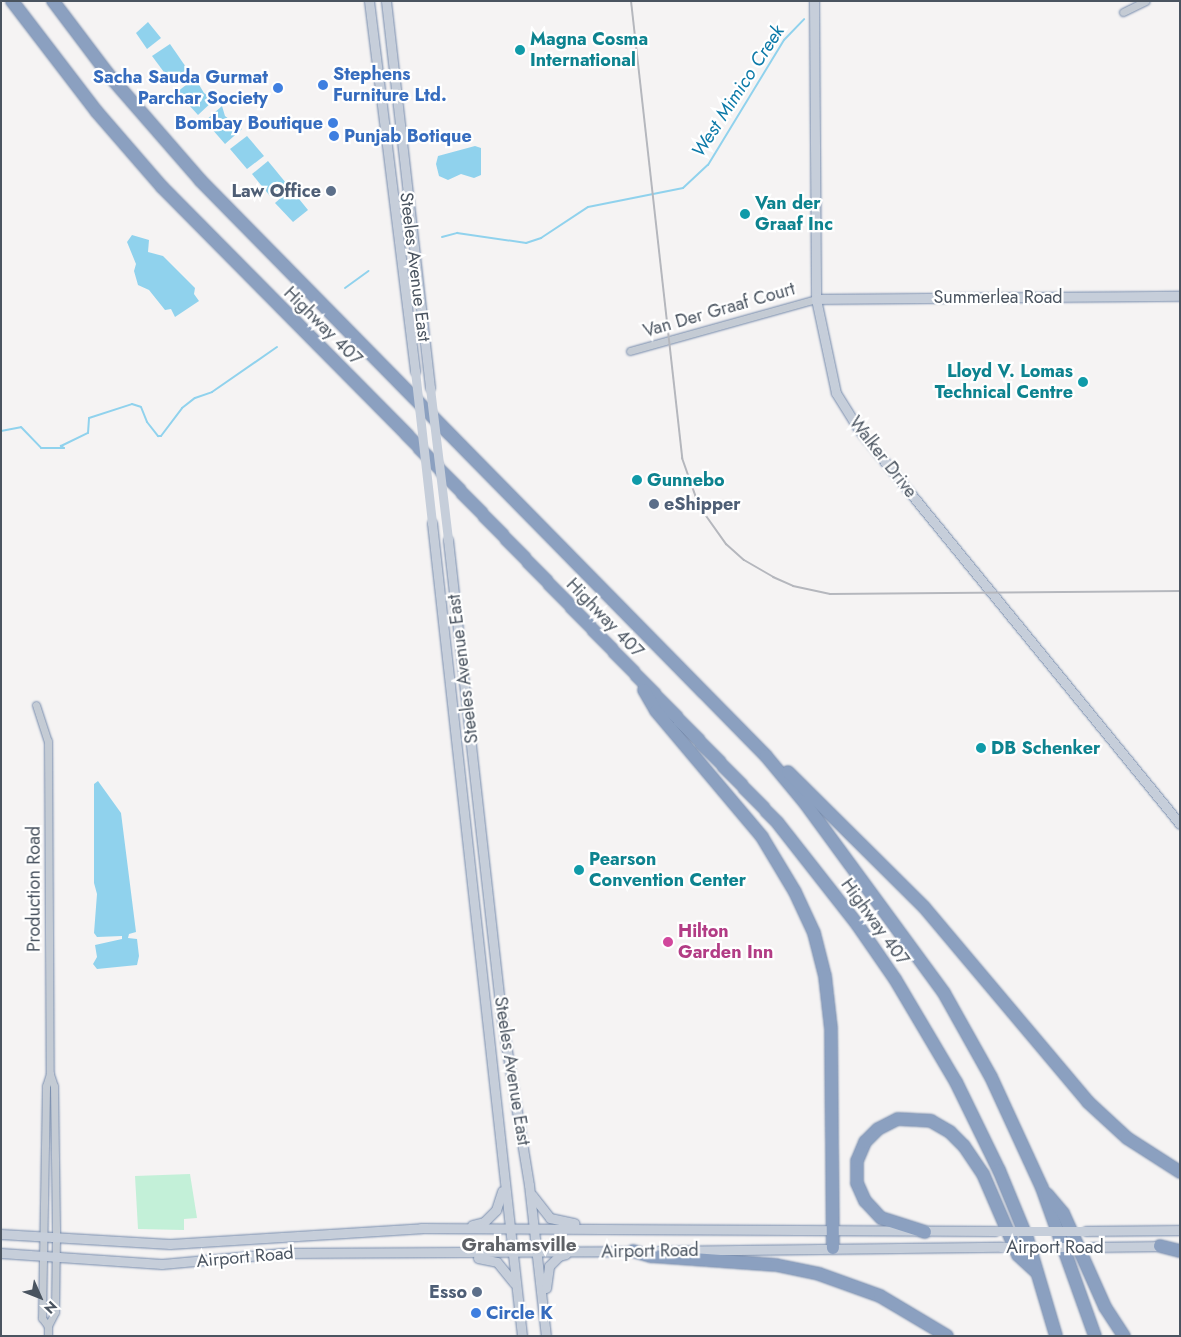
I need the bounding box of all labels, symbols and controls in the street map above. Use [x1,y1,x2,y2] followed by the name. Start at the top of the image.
[687,21,789,161] water label: West Mimico Creek
[530,29,648,72] place label: Magna Cosma International
[514,44,526,56] marker: Magna Cosma International
[333,64,447,106] place label: Stephens Furniture Ltd.
[93,67,268,110] place label: Sacha Sauda Gurmat Parchar Society
[317,79,329,91] marker: Stephens Furniture Ltd.
[272,82,284,94] marker: Sacha Sauda Gurmat Parchar Society
[175,112,323,134] place label: Bombay Boutique
[327,117,339,129] marker: Bombay Boutique
[344,125,472,147] place label: Punjab Botique
[328,130,340,142] marker: Punjab Botique
[231,180,321,202] place label: Law Office
[325,185,337,197] marker: Law Office
[395,191,435,343] street label: Steeles Avenue East
[755,193,833,235] place label: Van der Graaf Inc
[739,208,751,220] marker: Van der Graaf Inc
[641,278,797,342] street label: Van Der Graaf Court
[279,282,367,370] street label: Highway 407
[933,286,1063,308] street label: Summerlea Road
[935,361,1073,404] place label: Lloyd V. Lomas Technical Centre
[1077,376,1089,388] marker: Lloyd V. Lomas Technical Centre
[845,412,921,502] street label: Walker Drive
[647,469,725,491] place label: Gunnebo
[631,474,643,486] marker: Gunnebo
[664,493,741,515] place label: eShipper
[648,498,660,510] marker: eShipper
[562,574,648,662] street label: Highway 407
[443,593,483,745] street label: Steeles Avenue East
[991,737,1100,759] place label: DB Schenker
[975,742,987,754] marker: DB Schenker
[23,826,45,952] street label: Production Road
[589,849,746,892] place label: Pearson Convention Center
[573,864,585,876] marker: Pearson Convention Center
[836,874,914,970] street label: Highway 407
[678,921,773,964] place label: Hilton Garden Inn
[662,936,674,948] marker: Hilton Garden Inn
[490,995,534,1147] street label: Steeles Avenue East
[461,1234,577,1256] district label: Grahamsville
[1006,1236,1104,1258] street label: Airport Road
[601,1239,699,1263] street label: Airport Road
[195,1242,295,1272] street label: Airport Road
[15,1272,65,1322] north arrow
[429,1281,467,1303] place label: Esso
[471,1286,483,1298] marker: Esso
[40,1296,62,1318] text: N
[486,1302,553,1324] place label: Circle K
[470,1307,482,1319] marker: Circle K

